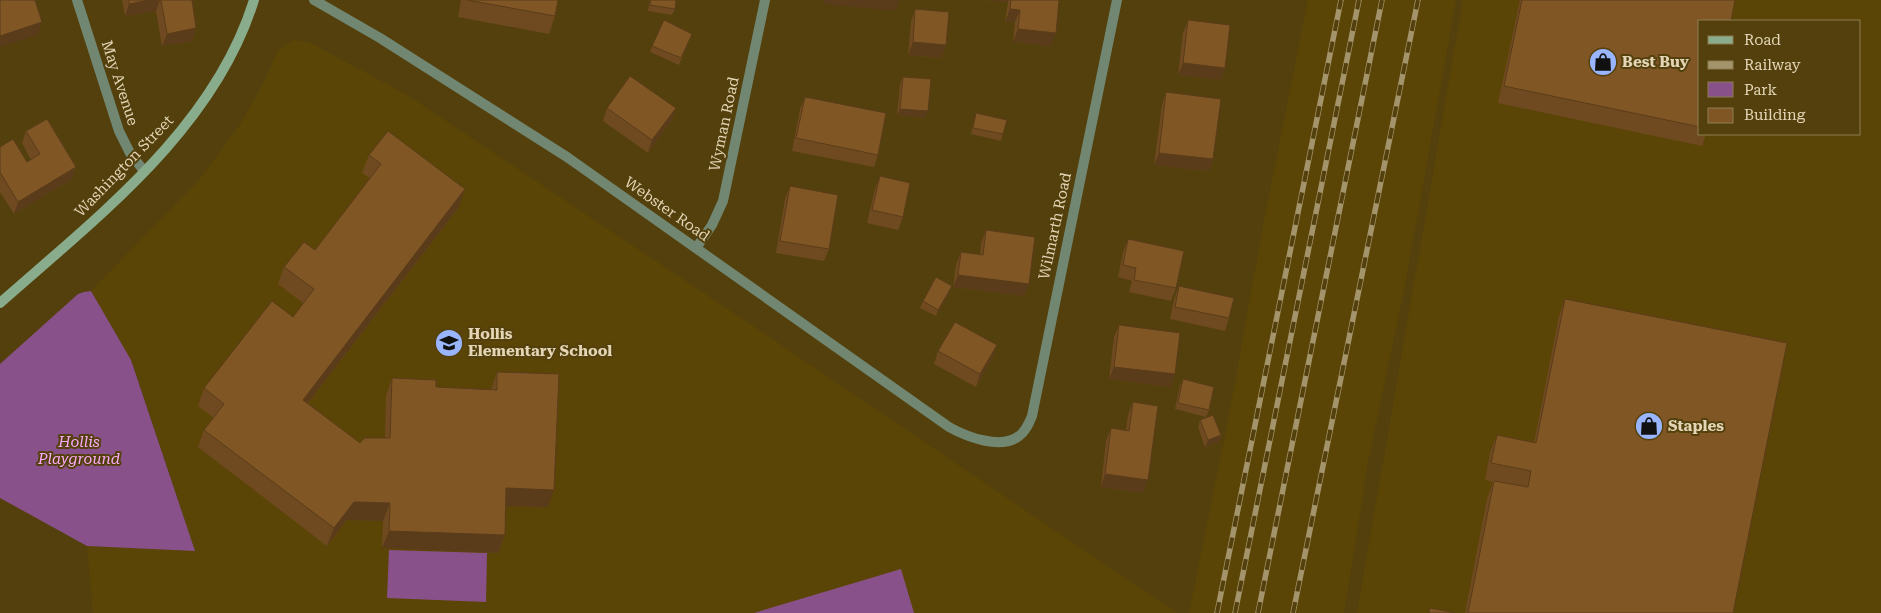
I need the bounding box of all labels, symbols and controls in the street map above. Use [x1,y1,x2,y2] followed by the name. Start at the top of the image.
[1698,20,1861,135] legend
[1744,31,1781,49] text: Road
[98,38,142,128] street label: May Avenue
[1588,47,1618,77] shop icon: Best Buy
[1622,53,1689,71] place label: Best Buy
[1744,56,1801,74] text: Railway
[705,75,743,173] street label: Wyman Road
[1744,81,1778,99] text: Park
[1744,106,1806,124] text: Building
[71,111,177,220] street label: Washington Street
[1035,171,1075,281] street label: Wilmarth Road
[621,173,713,245] street label: Webster Road
[468,325,612,360] place label: Hollis Elementary School
[434,328,464,358] school or university icon: Hollis Elementary School
[1634,411,1664,441] shop icon: Staples
[1668,417,1724,435] place label: Staples
[37,433,120,468] park label: Hollis Playground

